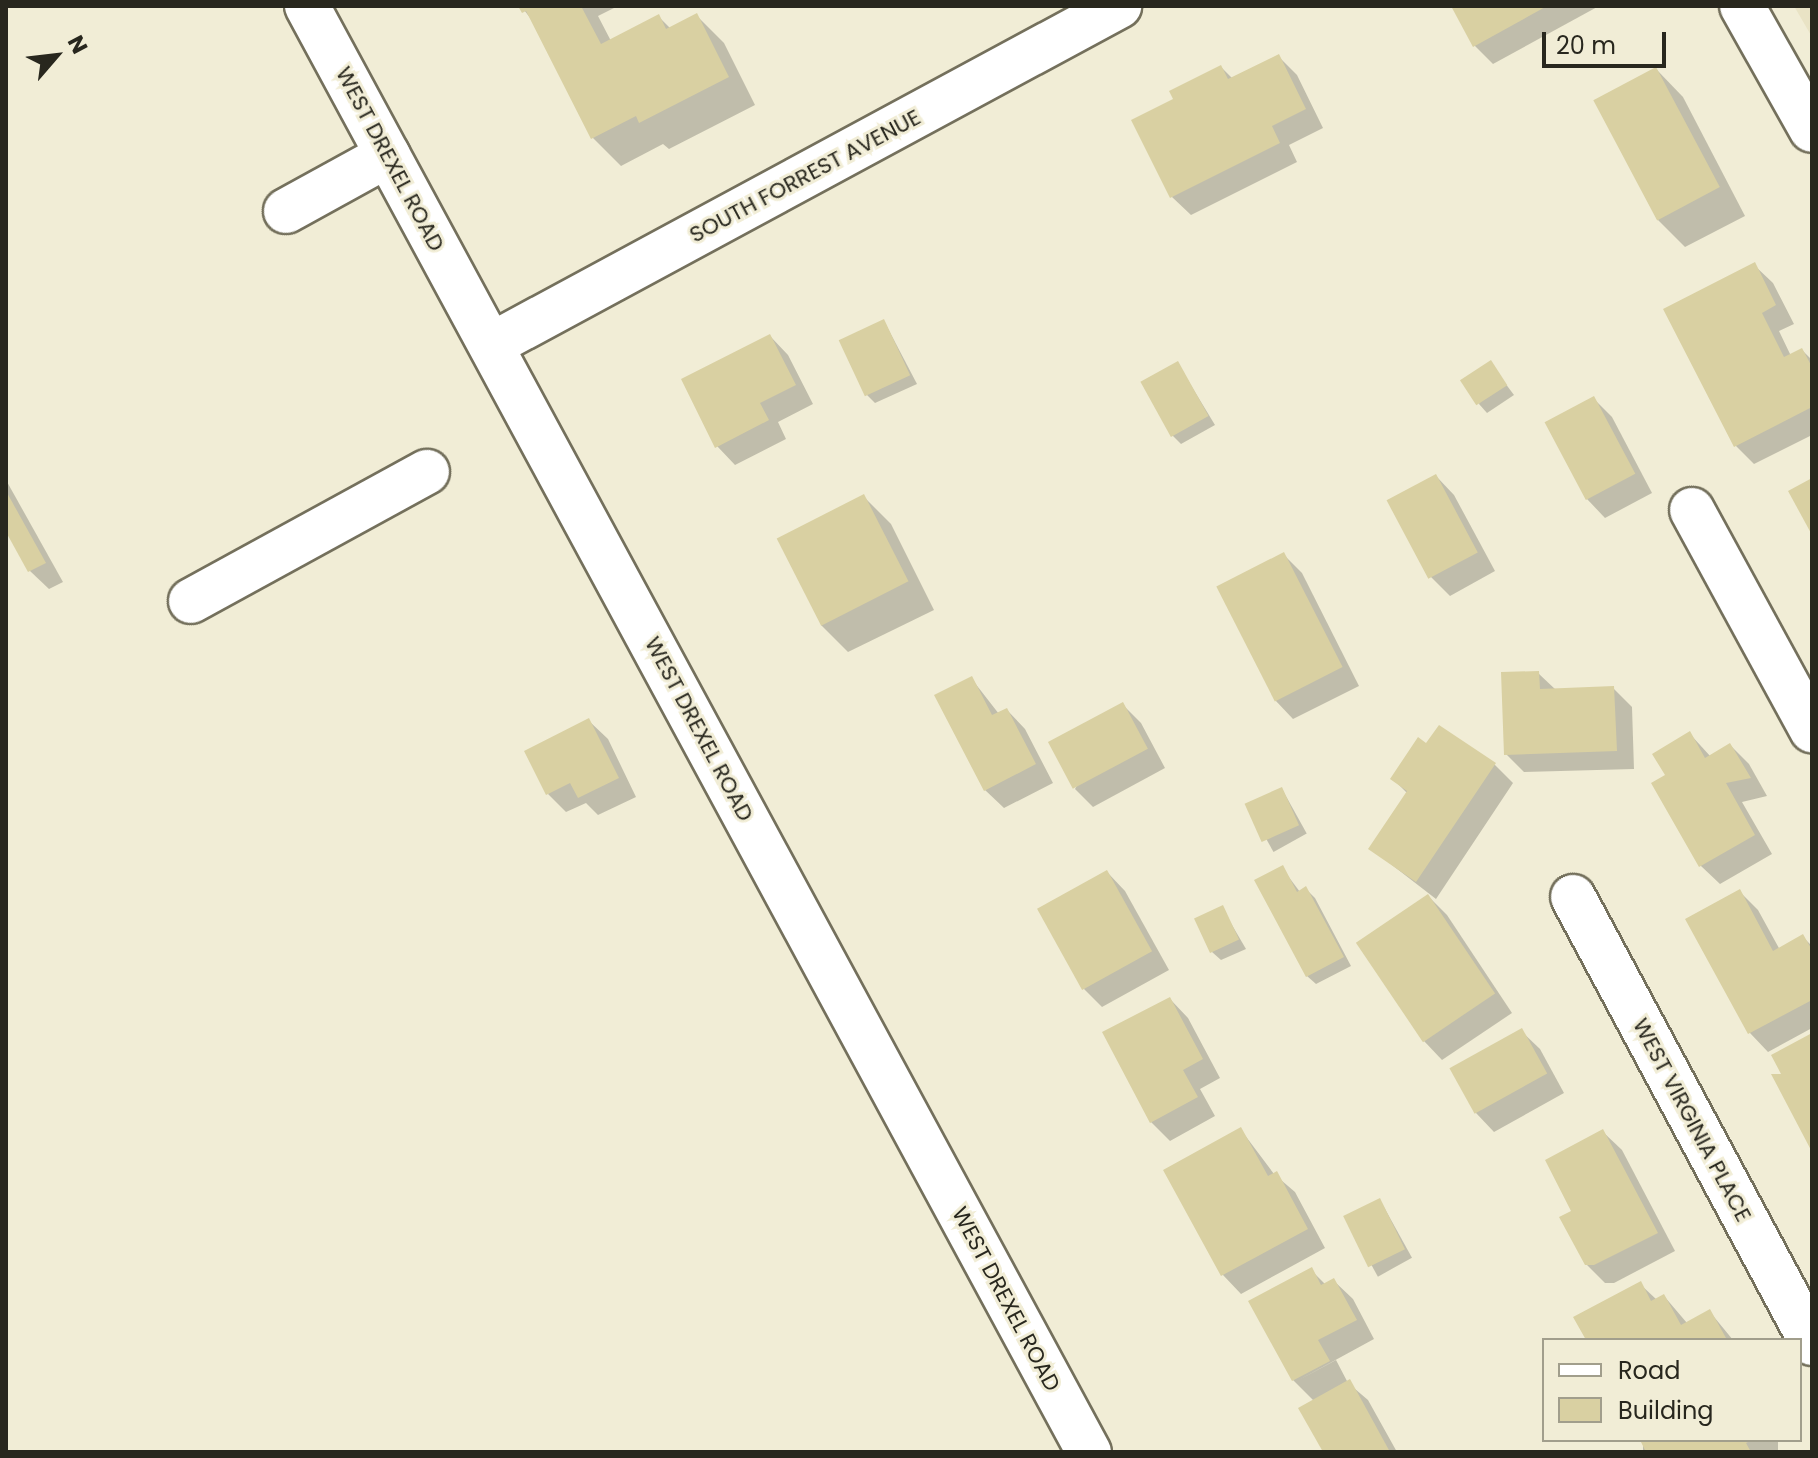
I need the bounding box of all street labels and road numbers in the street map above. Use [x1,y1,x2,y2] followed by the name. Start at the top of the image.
[330,62,450,256] street label: WEST DREXEL ROAD
[685,104,925,248] street label: SOUTH FORREST AVENUE
[639,632,759,826] street label: WEST DREXEL ROAD
[1627,1014,1757,1226] street label: WEST VIRGINIA PLACE
[946,1202,1066,1396] street label: WEST DREXEL ROAD

